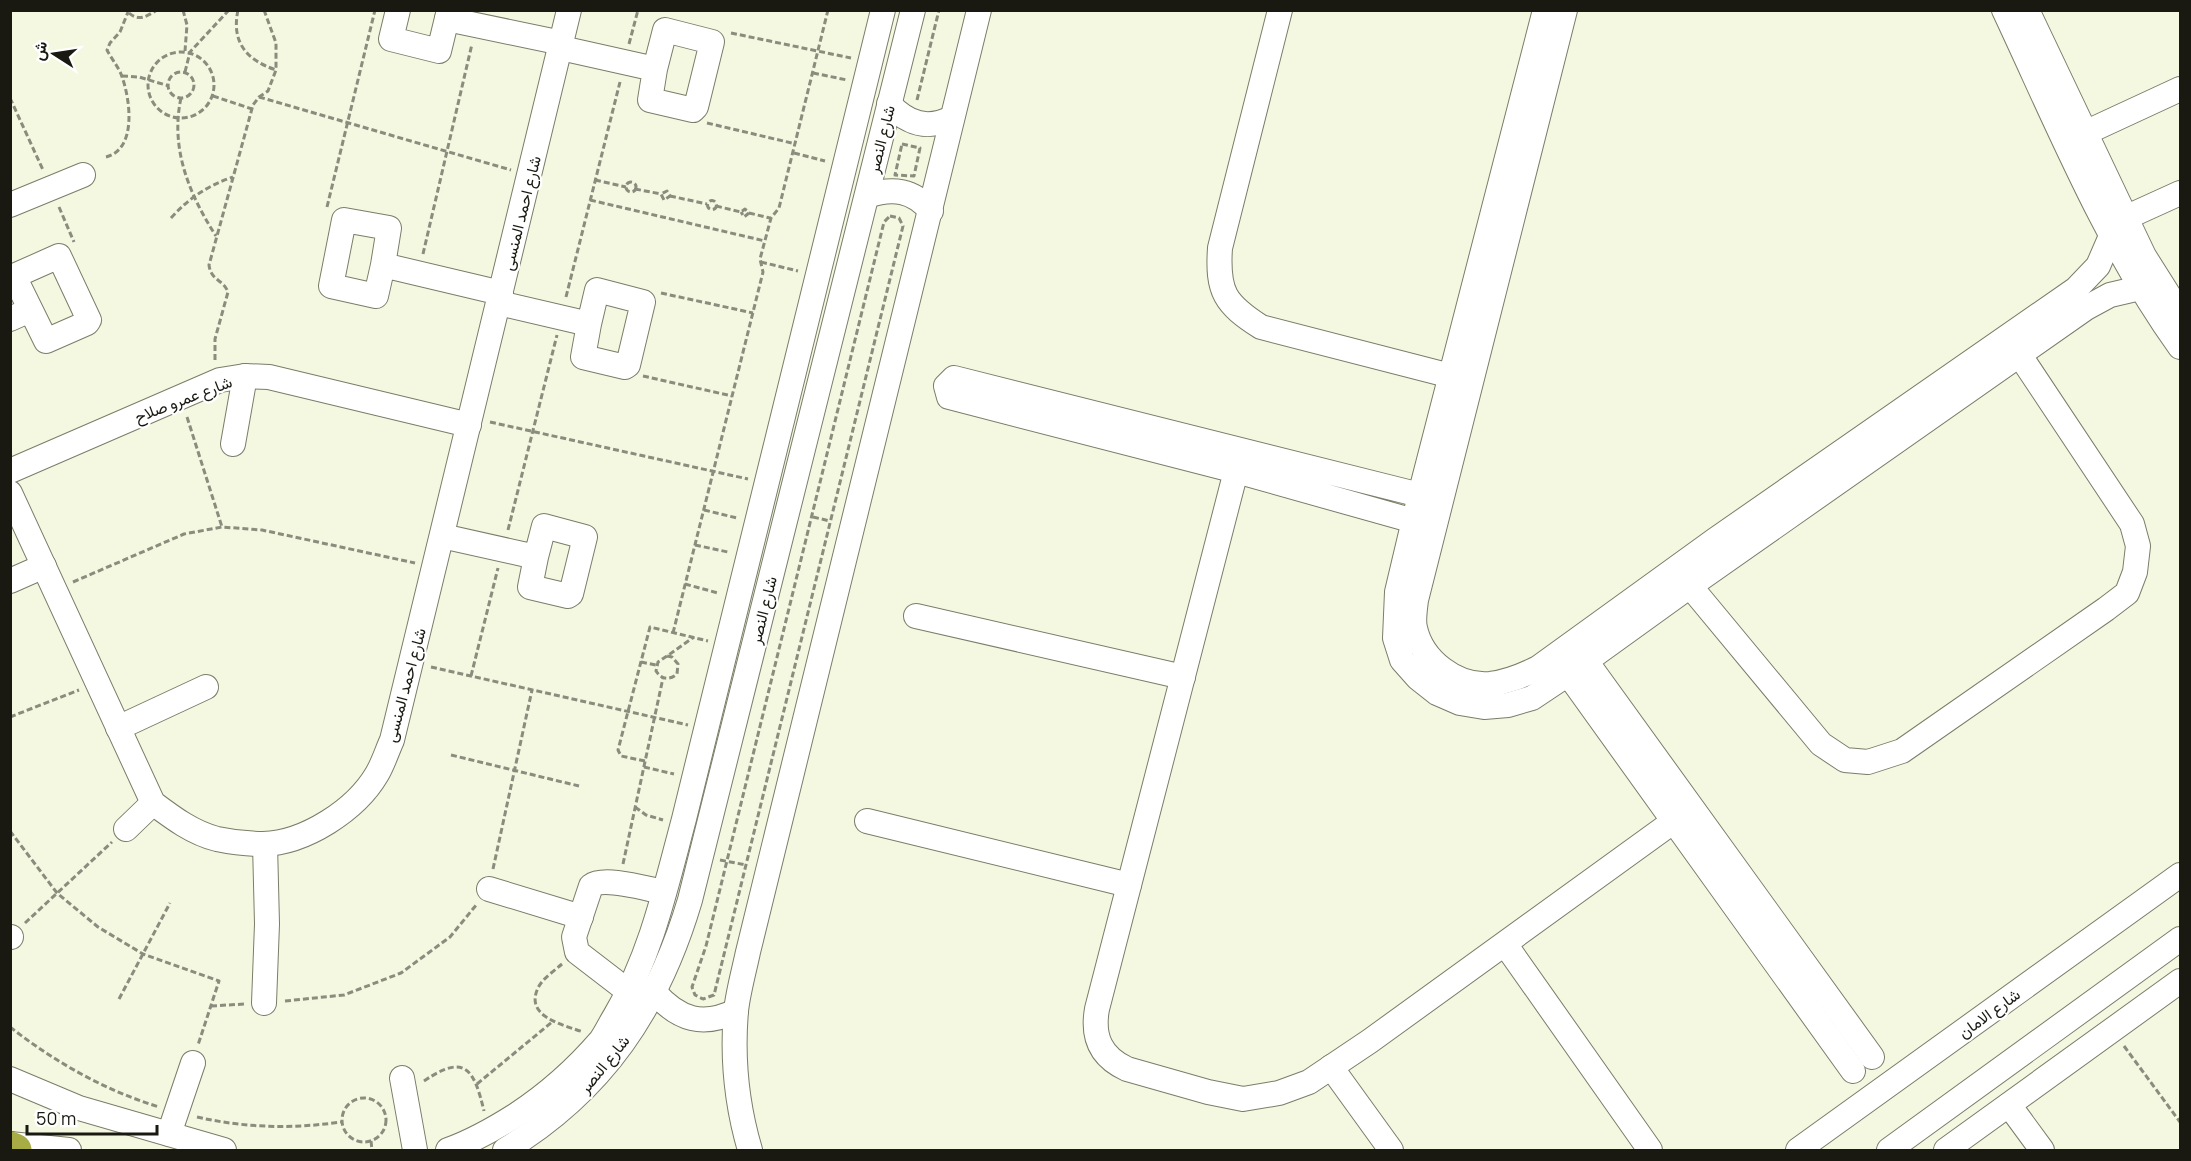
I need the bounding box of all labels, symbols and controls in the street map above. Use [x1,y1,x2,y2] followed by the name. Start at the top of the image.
[24,24,84,84] north arrow
[27,39,52,63] text: ش
[862,103,901,176] street label: شارع النصر
[496,153,547,273] street label: شارع احمد المنسى
[131,370,235,429] street label: شارع عمرو صلاح
[744,574,783,647] street label: شارع النصر
[379,625,432,745] street label: شارع احمد المنسى
[1954,983,2025,1044] street label: شارع الامان
[573,1030,635,1099] street label: شارع النصر
[27,1098,158,1136] scale bar
[36,1106,76,1130] text: 50 m

